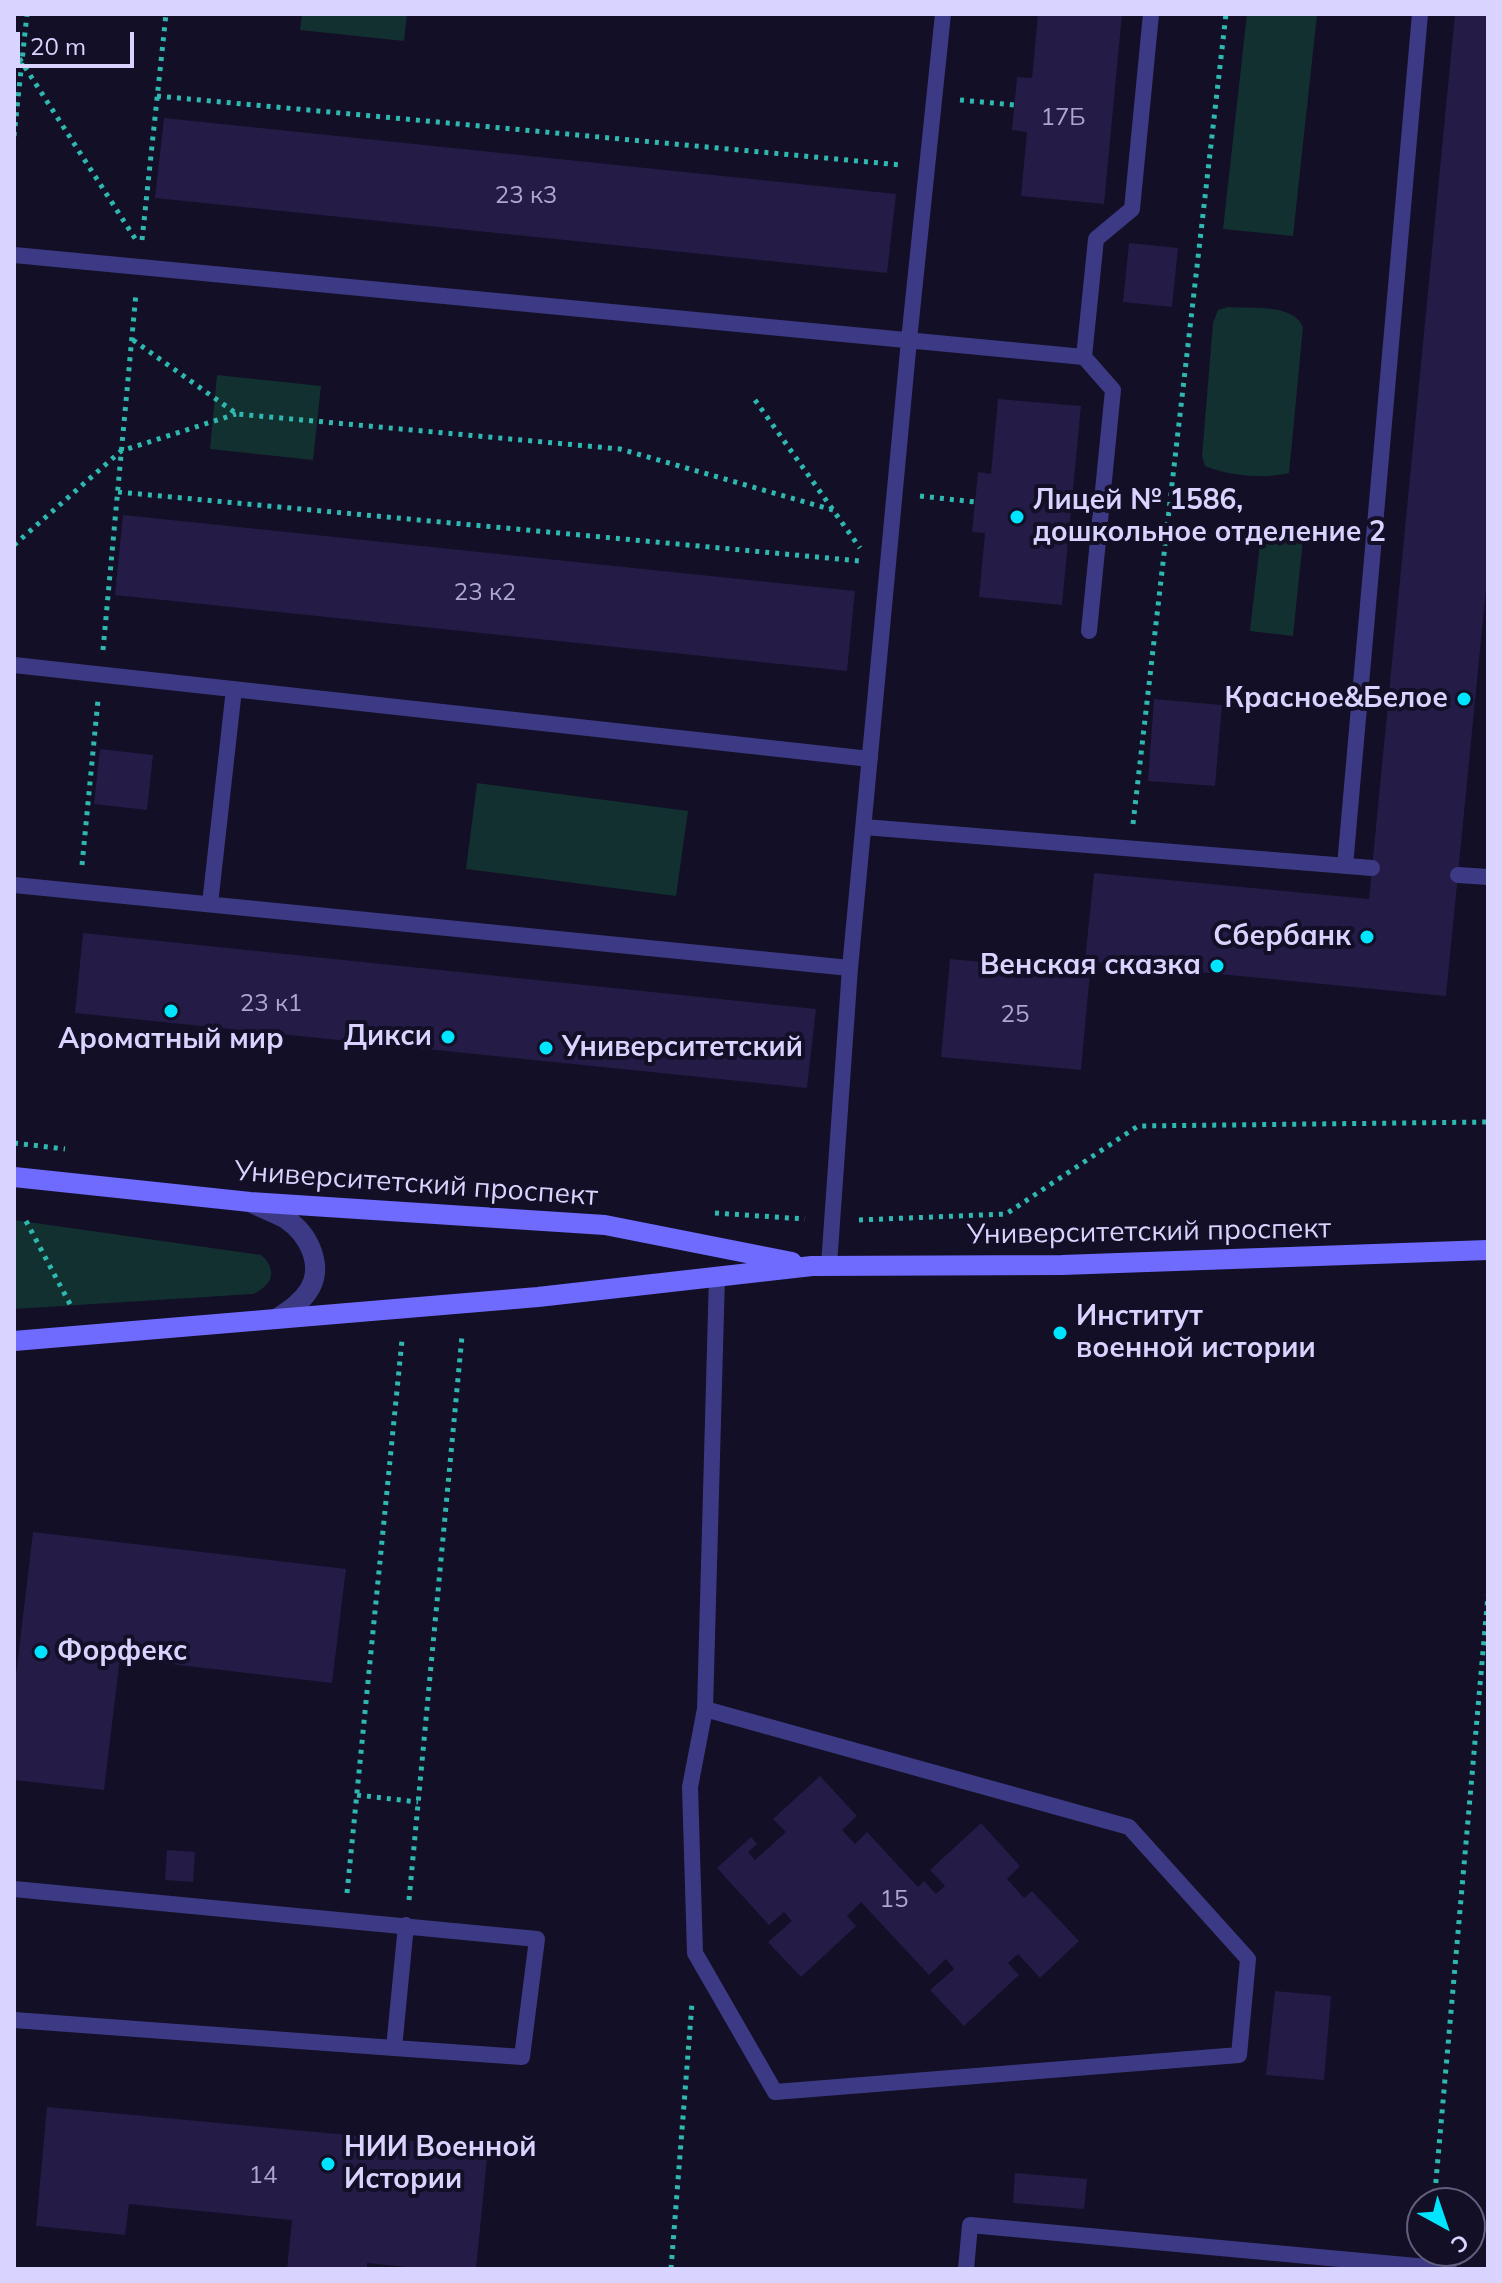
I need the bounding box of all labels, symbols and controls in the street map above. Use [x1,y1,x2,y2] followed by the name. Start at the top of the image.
[20,16,138,66] scale bar
[30,31,86,61] text: 20 m
[1040,104,1086,132] house number: 17Б
[495,182,557,210] house number: 23 к3
[1033,484,1386,550] place label: Лицей № 1586, дошкольное отделение 2
[1008,508,1026,526] marker: Лицей № 1586, дошкольное отделение 2
[454,579,516,607] house number: 23 к2
[1225,682,1448,716] place label: Красное&Белое
[1455,690,1473,708] marker: Красное&Белое
[1213,920,1351,954] place label: Сбербанк
[1358,928,1376,946] marker: Сбербанк
[980,949,1201,983] place label: Венская сказка
[1208,957,1226,975] marker: Венская сказка
[240,990,302,1018] house number: 23 к1
[1001,1001,1029,1029] house number: 25
[162,1002,180,1020] marker: Ароматный мир
[344,1020,432,1054] place label: Дикси
[58,1023,284,1057] place label: Ароматный мир
[439,1028,457,1046] marker: Дикси
[562,1031,803,1065] place label: Университетский
[537,1039,555,1057] marker: Университетский
[233,1155,599,1213] street label: Университетский проспект
[967,1212,1331,1252] street label: Университетский проспект
[1076,1300,1316,1366] place label: Институт военной истории
[1051,1324,1069,1342] marker: Институт военной истории
[57,1635,187,1669] place label: Форфекс
[32,1643,50,1661] marker: Форфекс
[880,1886,908,1914] house number: 15
[344,2131,536,2197] place label: НИИ Военной Истории
[319,2155,337,2173] marker: НИИ Военной Истории
[249,2162,277,2190] house number: 14
[1406,2187,1486,2267] north arrow
[1445,2228,1475,2259] text: С

